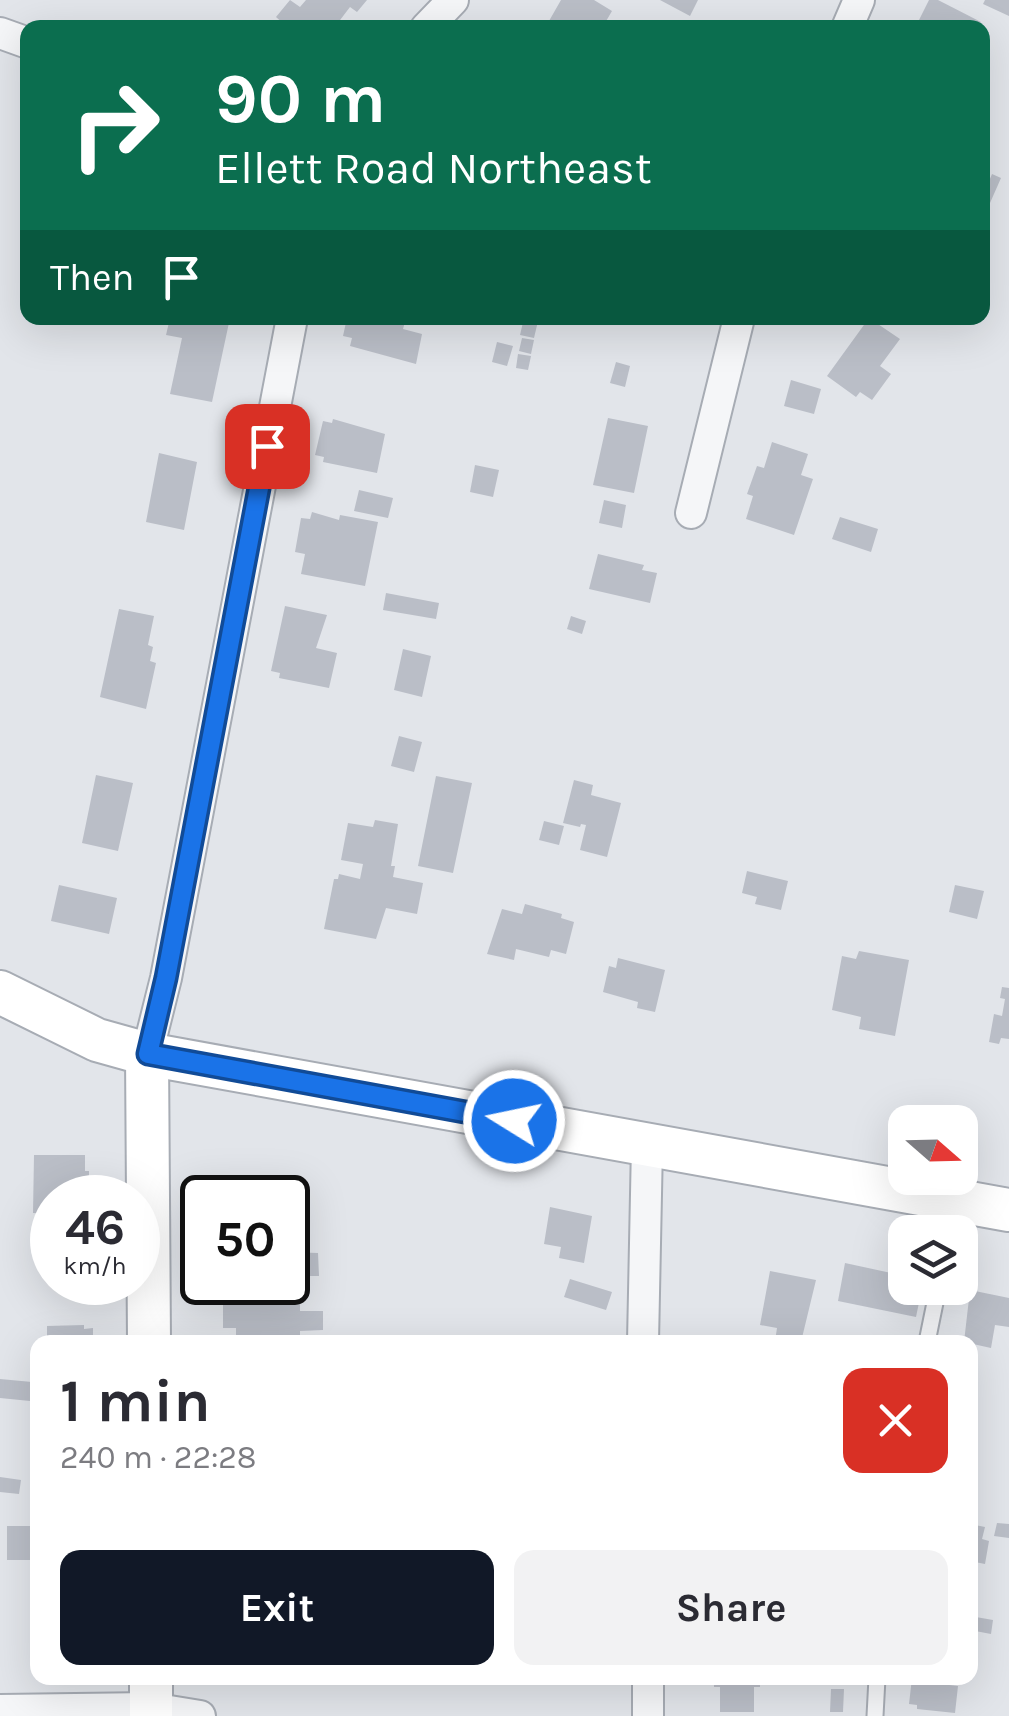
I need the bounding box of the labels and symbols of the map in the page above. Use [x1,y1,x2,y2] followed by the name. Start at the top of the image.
[225,404,310,489] pin
[462,1069,566,1173] position arrow
[888,1105,978,1195] north arrow
[180,1175,310,1305] speed limit sign: 50

